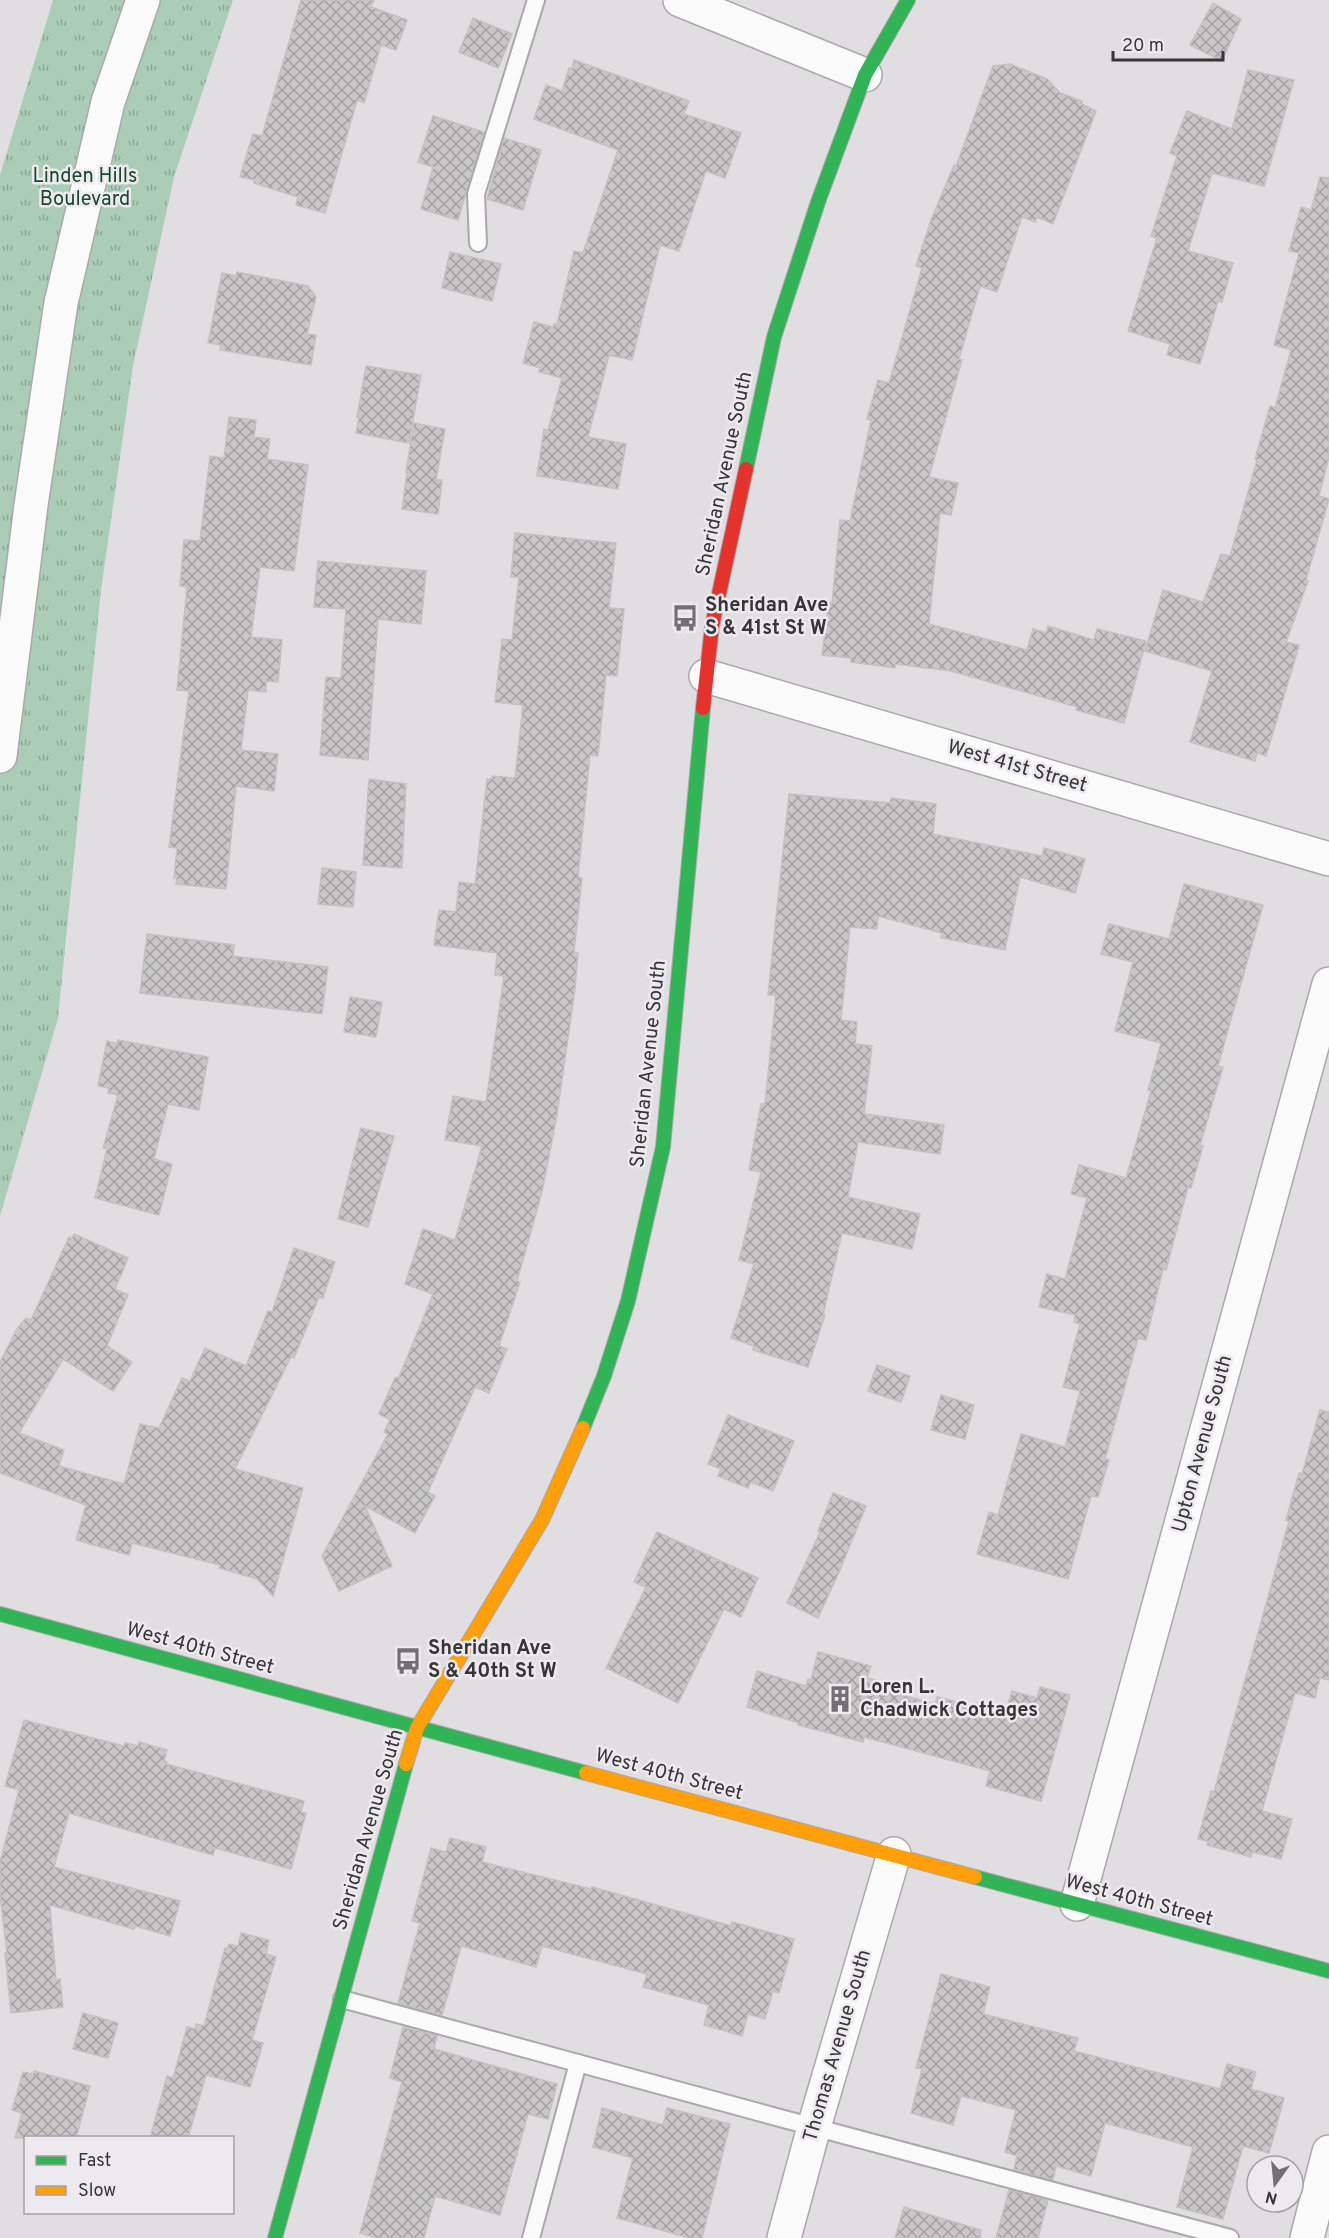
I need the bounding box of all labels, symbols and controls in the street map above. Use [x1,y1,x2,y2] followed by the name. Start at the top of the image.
[1113,24,1222,62] scale bar
[1122,35,1164,58] text: 20 m
[33,164,137,213] park label: Linden Hills Boulevard
[691,369,759,579] street label: Sheridan Avenue South
[705,593,828,642] place label: Sheridan Ave S & 41st St W
[670,603,700,633] bus stop icon: Sheridan Ave S & 41st St W
[944,735,1090,799] street label: West 41st Street
[625,959,673,1169] street label: Sheridan Avenue South
[1167,1353,1239,1535] street label: Upton Avenue South
[123,1617,277,1681] street label: West 40th Street
[428,1636,557,1685] place label: Sheridan Ave S & 40th St W
[393,1646,423,1676] bus stop icon: Sheridan Ave S & 40th St W
[860,1675,1038,1724] place label: Loren L. Chadwick Cottages
[825,1684,855,1714] building icon: Loren L. Chadwick Cottages
[328,1726,410,1934] street label: Sheridan Avenue South
[592,1743,746,1807] street label: West 40th Street
[1062,1869,1216,1933] street label: West 40th Street
[798,1947,878,2145] street label: Thomas Avenue South
[24,2136,234,2214] legend
[78,2150,111,2173] text: Fast
[1245,2154,1305,2214] north arrow
[78,2180,116,2203] text: Slow
[1263,2185,1280,2208] text: N

